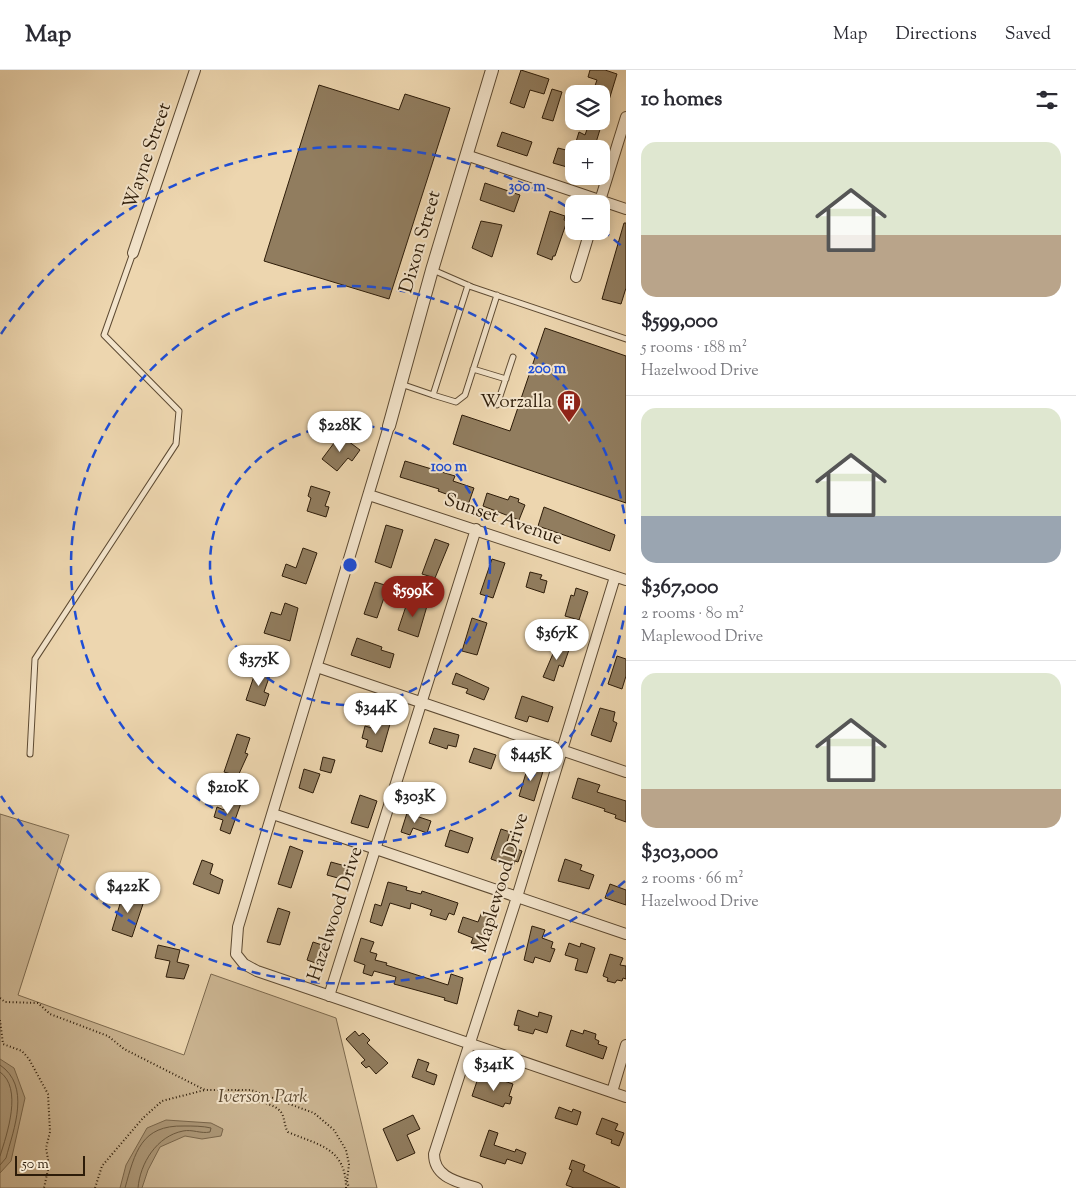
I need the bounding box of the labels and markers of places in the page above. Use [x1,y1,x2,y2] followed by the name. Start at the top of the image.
[480,389,552,416] place label: Worzalla
[556,389,582,423] building icon: Worzalla
[305,410,375,453] pin: $228K
[341,556,359,574] centre of rings
[378,576,448,618] pin: $599K
[522,618,592,661] pin: $367K
[224,644,294,687] pin: $375K
[341,692,411,735] pin: $344K
[496,740,566,782] pin: $445K
[193,772,263,815] pin: $210K
[380,782,450,824] pin: $303K
[93,872,163,914] pin: $422K
[459,1050,529,1092] pin: $341K

